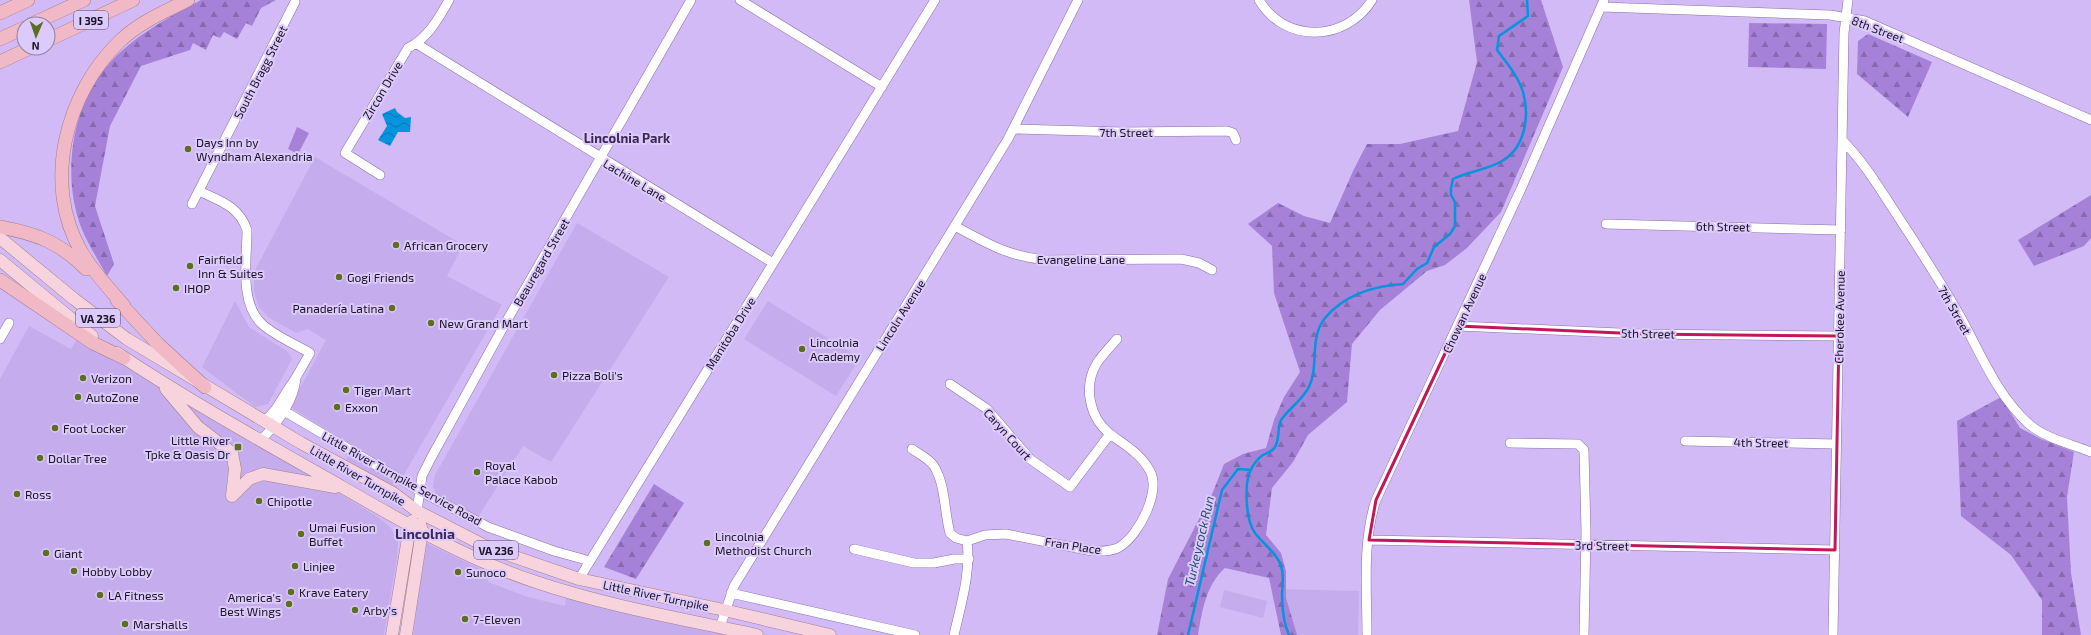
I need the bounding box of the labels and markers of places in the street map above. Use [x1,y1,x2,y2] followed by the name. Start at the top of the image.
[196,135,313,163] place label: Days Inn by Wyndham Alexandria
[183,144,193,154] marker: Days Inn by Wyndham Alexandria
[404,238,489,252] place label: African Grocery
[391,240,401,250] marker: African Grocery
[198,252,263,280] place label: Fairfield Inn & Suites
[185,261,195,271] marker: Fairfield Inn & Suites
[347,270,414,284] place label: Gogi Friends
[334,272,344,282] marker: Gogi Friends
[184,281,210,295] place label: IHOP
[171,283,181,293] marker: IHOP
[293,301,384,315] place label: Panadería Latina
[387,303,397,313] marker: Panadería Latina
[439,316,529,330] place label: New Grand Mart
[426,318,436,328] marker: New Grand Mart
[810,335,861,363] place label: Lincolnia Academy
[797,344,807,354] marker: Lincolnia Academy
[562,368,623,382] place label: Pizza Boli's
[549,370,559,380] marker: Pizza Boli's
[91,371,132,385] place label: Verizon
[78,373,88,383] marker: Verizon
[354,383,411,397] place label: Tiger Mart
[341,385,351,395] marker: Tiger Mart
[86,390,139,404] place label: AutoZone
[73,392,83,402] marker: AutoZone
[345,400,378,414] place label: Exxon
[332,402,342,412] marker: Exxon
[63,421,126,435] place label: Foot Locker
[50,423,60,433] marker: Foot Locker
[145,433,230,461] place label: Little River Tpke & Oasis Dr
[233,442,243,452] marker: Little River Tpke & Oasis Dr
[48,451,107,465] place label: Dollar Tree
[35,453,45,463] marker: Dollar Tree
[485,458,558,486] place label: Royal Palace Kabob
[472,467,482,477] marker: Royal Palace Kabob
[25,487,51,501] place label: Ross
[12,489,22,499] marker: Ross
[267,494,312,508] place label: Chipotle
[254,496,264,506] marker: Chipotle
[309,520,376,548] place label: Umai Fusion Buffet
[296,529,306,539] marker: Umai Fusion Buffet
[715,529,812,557] place label: Lincolnia Methodist Church
[702,538,712,548] marker: Lincolnia Methodist Church
[54,546,83,560] place label: Giant
[41,548,51,558] marker: Giant
[303,559,335,574] place label: Linjee
[290,561,300,571] marker: Linjee
[82,564,153,578] place label: Hobby Lobby
[466,565,506,579] place label: Sunoco
[69,566,79,576] marker: Hobby Lobby
[453,567,463,577] marker: Sunoco
[299,585,369,599] place label: Krave Eatery
[286,587,296,597] marker: Krave Eatery
[108,588,164,602] place label: LA Fitness
[95,590,105,600] marker: LA Fitness
[220,590,281,618] place label: America's Best Wings
[284,599,294,609] marker: America's Best Wings
[363,603,397,617] place label: Arby's
[350,605,360,615] marker: Arby's
[473,612,521,626] place label: 7-Eleven
[460,614,470,624] marker: 7-Eleven
[133,617,188,631] place label: Marshalls
[120,619,130,629] marker: Marshalls

